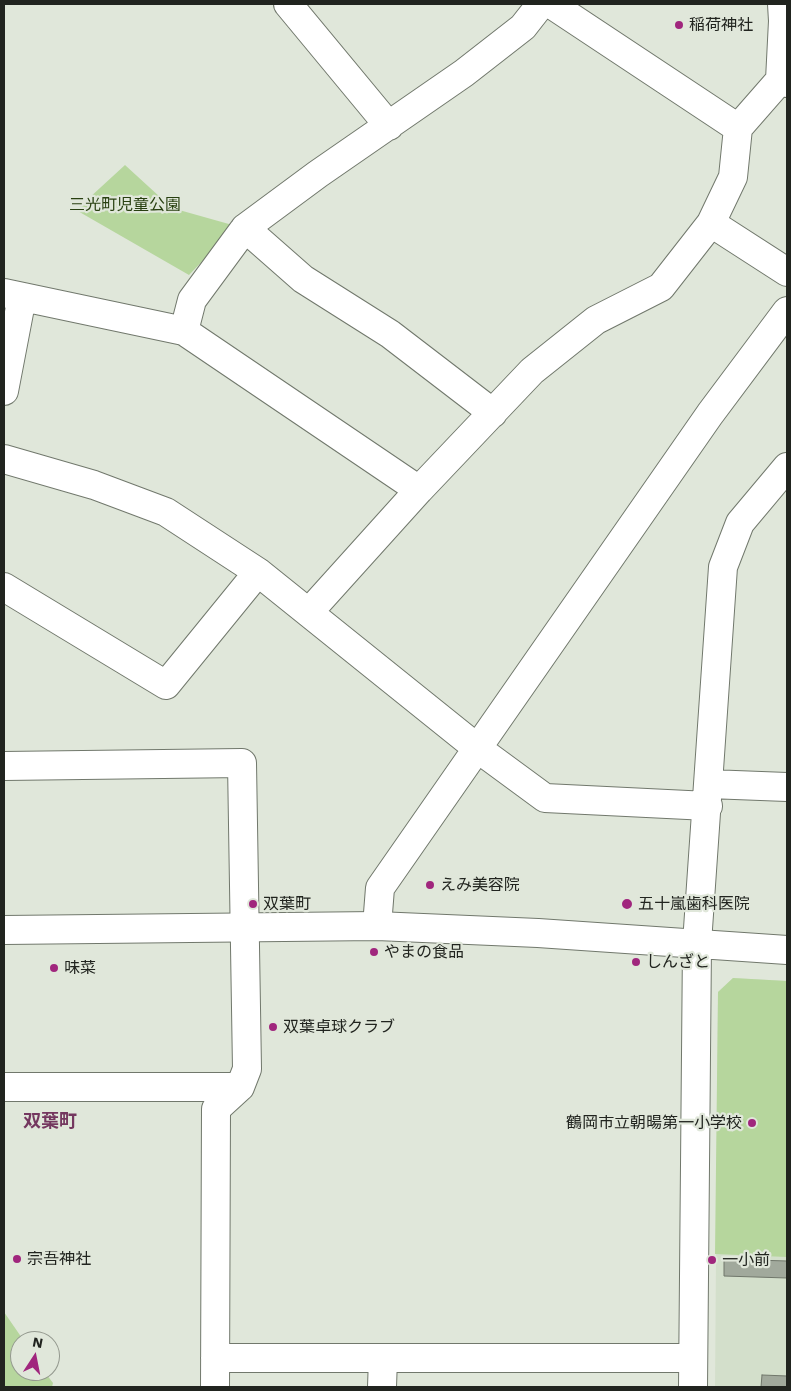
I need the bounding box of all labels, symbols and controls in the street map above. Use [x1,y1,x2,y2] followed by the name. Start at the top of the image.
[689,15,753,35] place label: 稲荷神社
[673,19,685,31] marker: 稲荷神社
[69,195,181,215] park label: 三光町児童公園
[440,875,520,895] place label: えみ美容院
[424,879,436,891] marker: えみ美容院
[263,894,311,914] place label: 双葉町
[638,894,750,914] place label: 五十嵐歯科医院
[620,897,634,911] marker: 五十嵐歯科医院
[247,898,259,910] marker: 双葉町
[384,942,464,962] place label: やまの食品
[368,946,380,958] marker: やまの食品
[646,952,710,972] place label: しんざと
[630,956,642,968] marker: しんざと
[64,958,96,978] place label: 味菜
[48,962,60,974] marker: 味菜
[283,1017,395,1037] place label: 双葉卓球クラブ
[267,1021,279,1033] marker: 双葉卓球クラブ
[23,1111,77,1133] district label: 双葉町
[566,1113,742,1133] place label: 鶴岡市立朝暘第一小学校
[746,1117,758,1129] marker: 鶴岡市立朝暘第一小学校
[27,1249,91,1269] place label: 宗吾神社
[722,1250,770,1270] place label: 一小前
[11,1253,23,1265] marker: 宗吾神社
[706,1254,718,1266] marker: 一小前
[10,1331,60,1381] north arrow
[31,1333,44,1351] text: N

